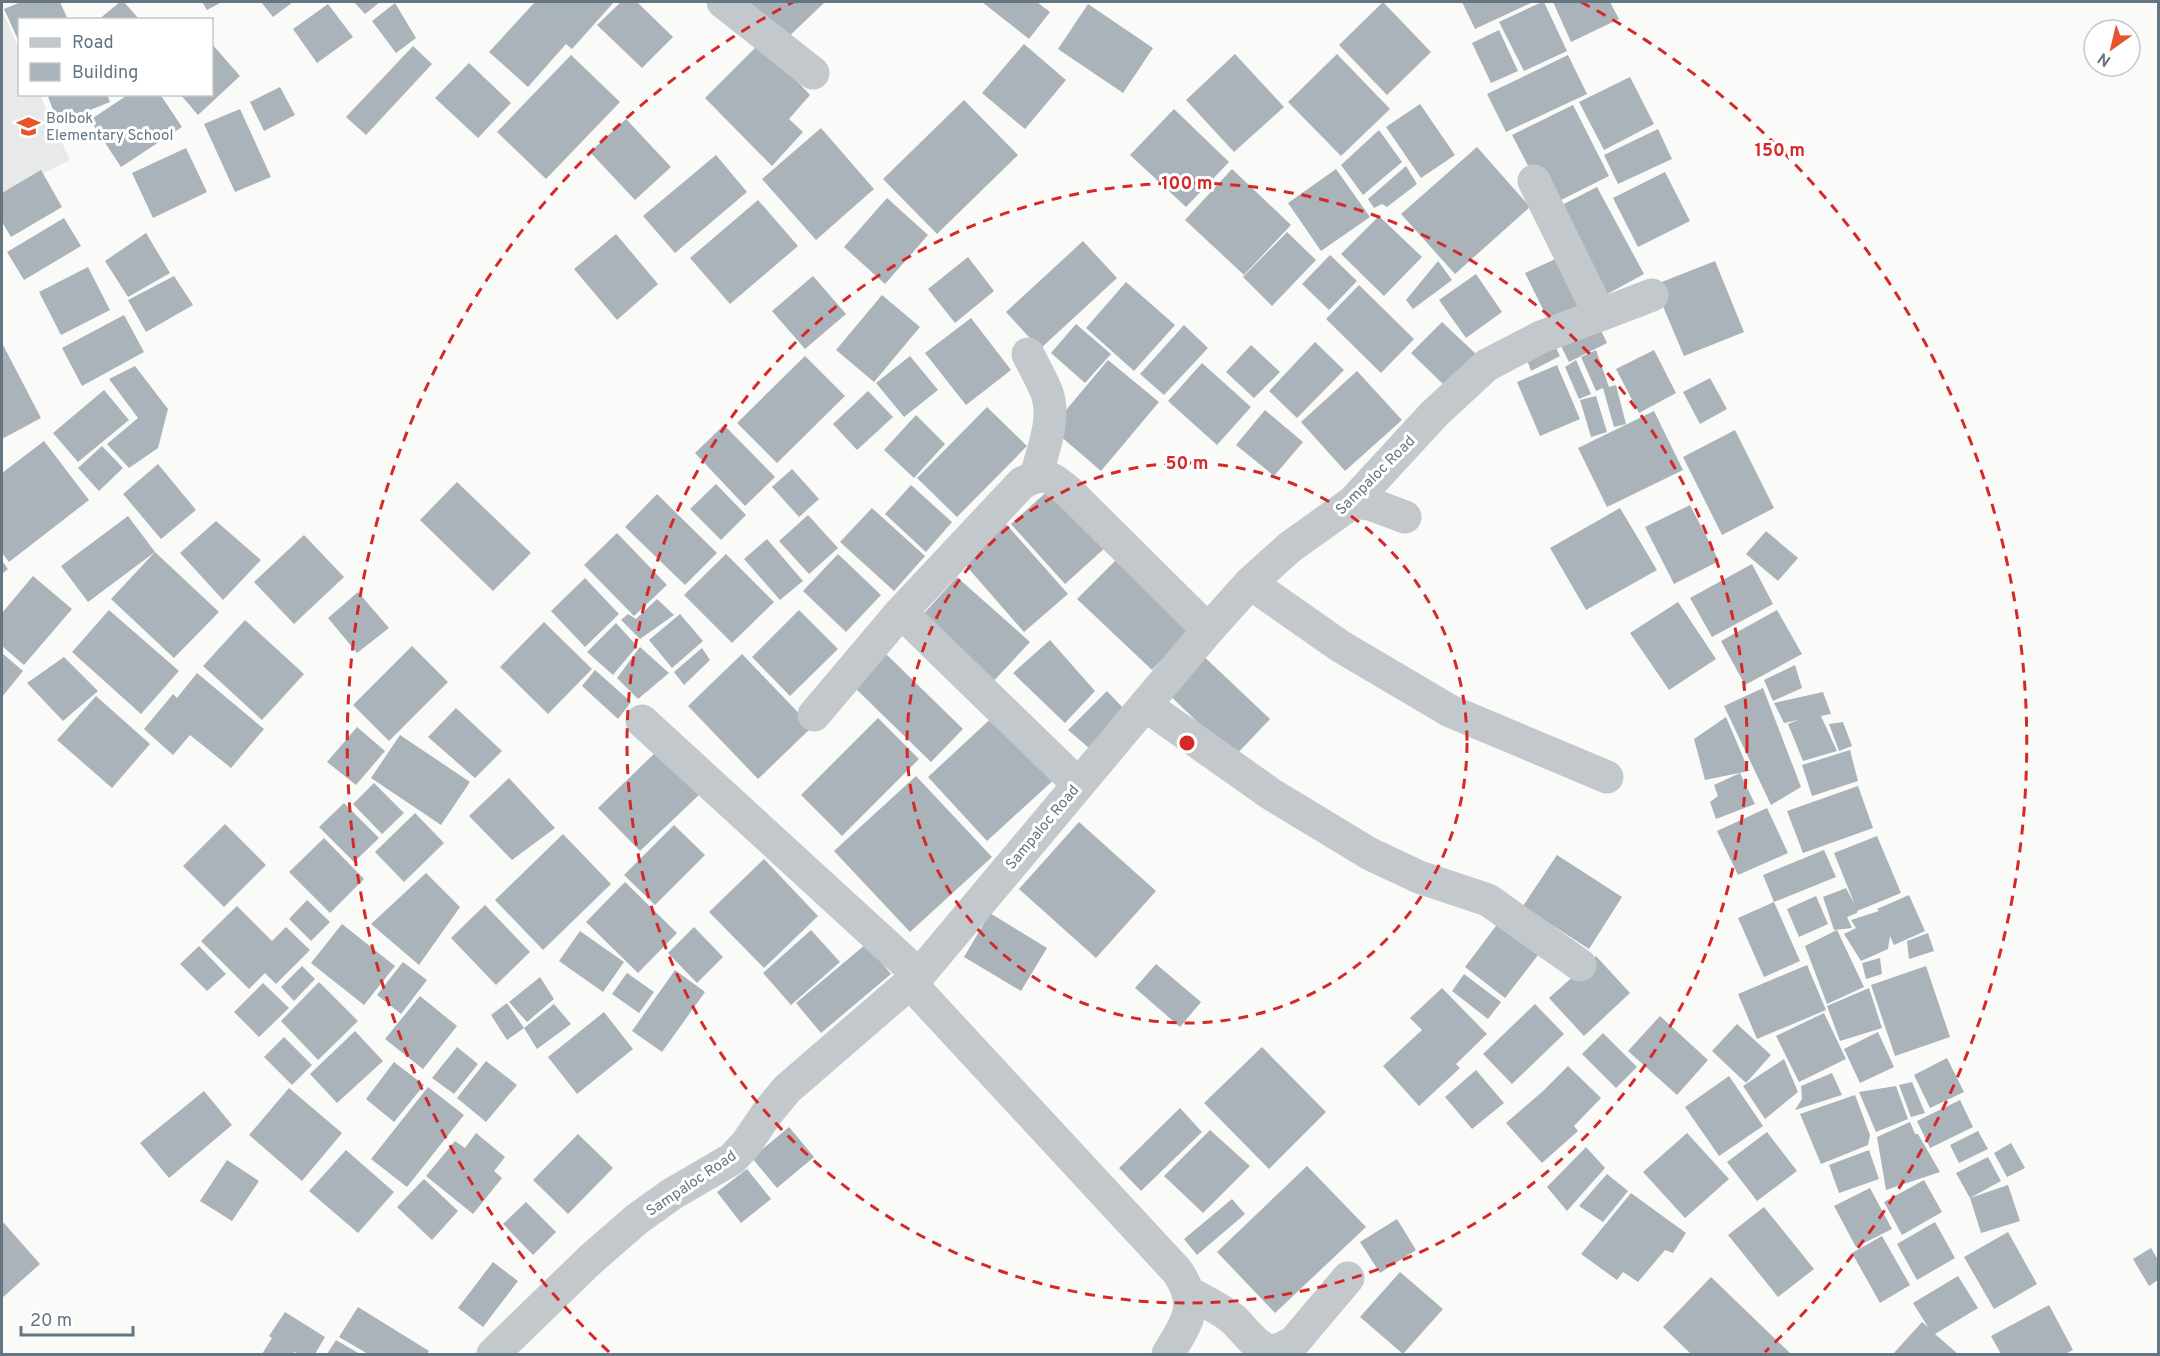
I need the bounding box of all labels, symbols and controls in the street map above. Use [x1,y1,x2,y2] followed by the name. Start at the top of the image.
[18,18,213,96] legend
[2082,18,2142,78] north arrow
[72,32,114,55] text: Road
[2094,47,2115,70] text: N
[72,62,138,85] text: Building
[46,110,173,146] place label: Bolbok Elementary School
[15,114,41,140] school or university icon: Bolbok Elementary School
[1755,140,1805,163] text: 150 m
[1161,173,1213,196] text: 100 m
[1332,432,1420,520] street label: Sampaloc Road
[1165,453,1209,476] text: 50 m
[1177,733,1197,753] centre of rings
[1002,782,1084,874] street label: Sampaloc Road
[643,1147,741,1221] street label: Sampaloc Road
[21,1299,134,1337] scale bar
[30,1310,72,1333] text: 20 m

